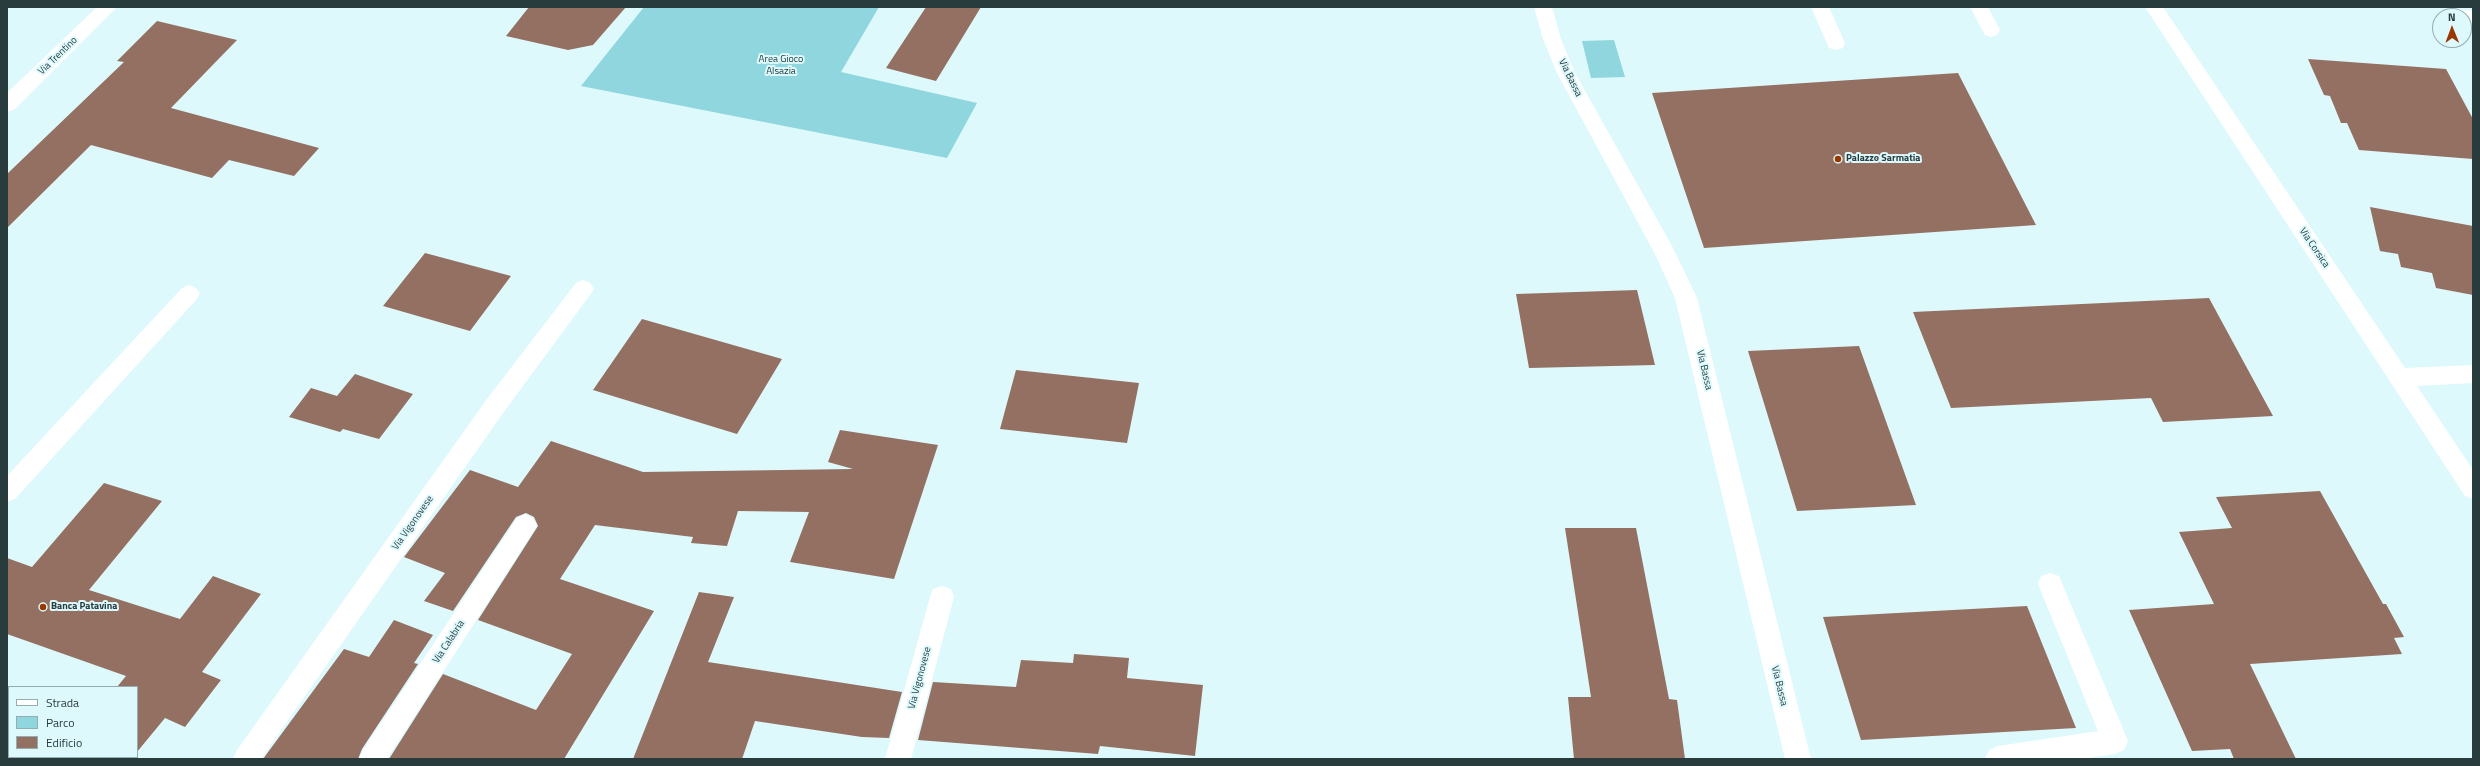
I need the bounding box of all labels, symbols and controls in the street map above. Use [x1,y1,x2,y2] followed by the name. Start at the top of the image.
[2432,8,2472,48] north arrow
[2448,9,2456,25] text: N
[36,34,80,78] street label: Via Trentino
[759,54,803,78] park label: Area Gioco Alsazia
[1556,57,1584,99] street label: Via Bassa
[1846,153,1920,165] place label: Palazzo Sarmatia
[1833,154,1843,164] marker: Palazzo Sarmatia
[2296,226,2332,270] street label: Via Corsica
[1694,349,1714,391] street label: Via Bassa
[390,493,436,553] street label: Via Vigonovese
[51,601,117,613] place label: Banca Patavina
[38,602,48,612] marker: Banca Patavina
[431,618,467,666] street label: Via Calabria
[906,646,934,710] street label: Via Vigonovese
[1768,665,1790,707] street label: Via Bassa
[8,686,138,758] legend
[46,693,79,712] text: Strada
[46,713,75,732] text: Parco
[46,733,82,752] text: Edificio

